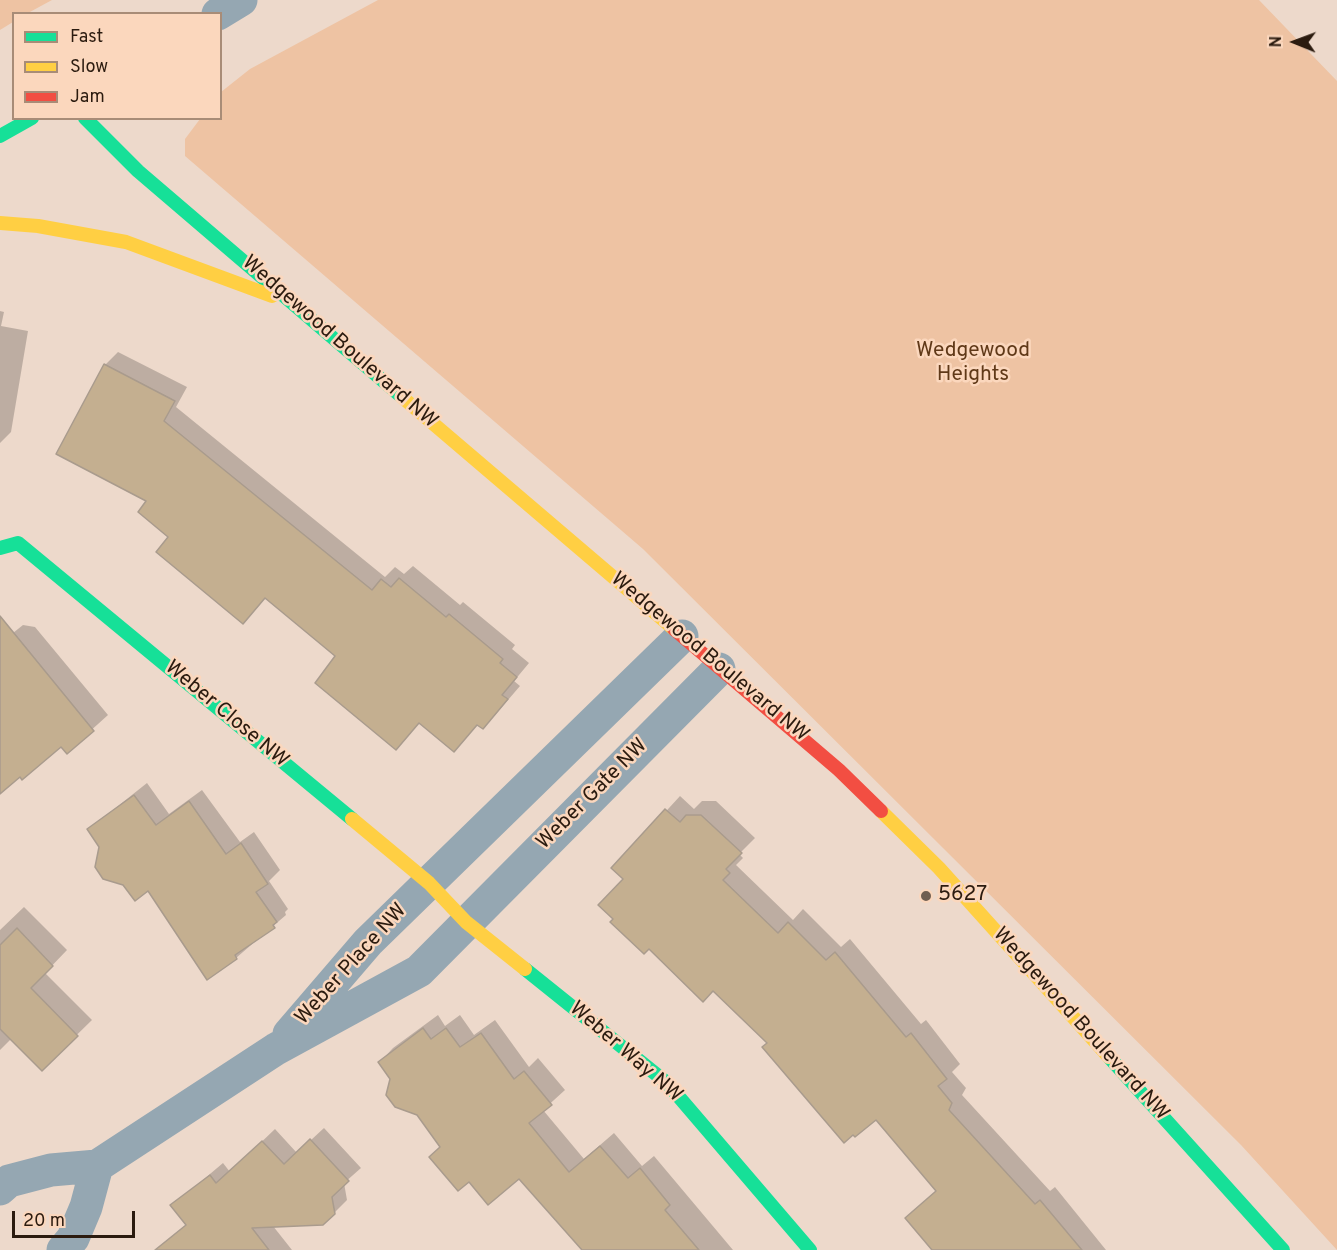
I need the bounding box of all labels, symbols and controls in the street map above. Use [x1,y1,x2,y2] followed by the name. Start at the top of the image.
[12,12,222,120] legend
[1265,12,1325,72] north arrow
[70,26,103,49] text: Fast
[1267,36,1287,48] text: N
[70,56,108,79] text: Slow
[70,86,105,109] text: Jam
[236,251,442,435] street label: Wedgewood Boulevard NW
[916,339,1030,389] park label: Wedgewood Heights
[605,568,813,748] street label: Wedgewood Boulevard NW
[159,656,293,774] street label: Weber Close NW
[532,734,654,856] street label: Weber Gate NW
[938,883,987,909] place label: 5627
[919,889,933,903] marker: 5627
[291,899,413,1031] street label: Weber Place NW
[987,923,1173,1127] street label: Wedgewood Boulevard NW
[563,997,687,1109] street label: Weber Way NW
[15,1199,138,1237] scale bar
[23,1210,65,1233] text: 20 m

